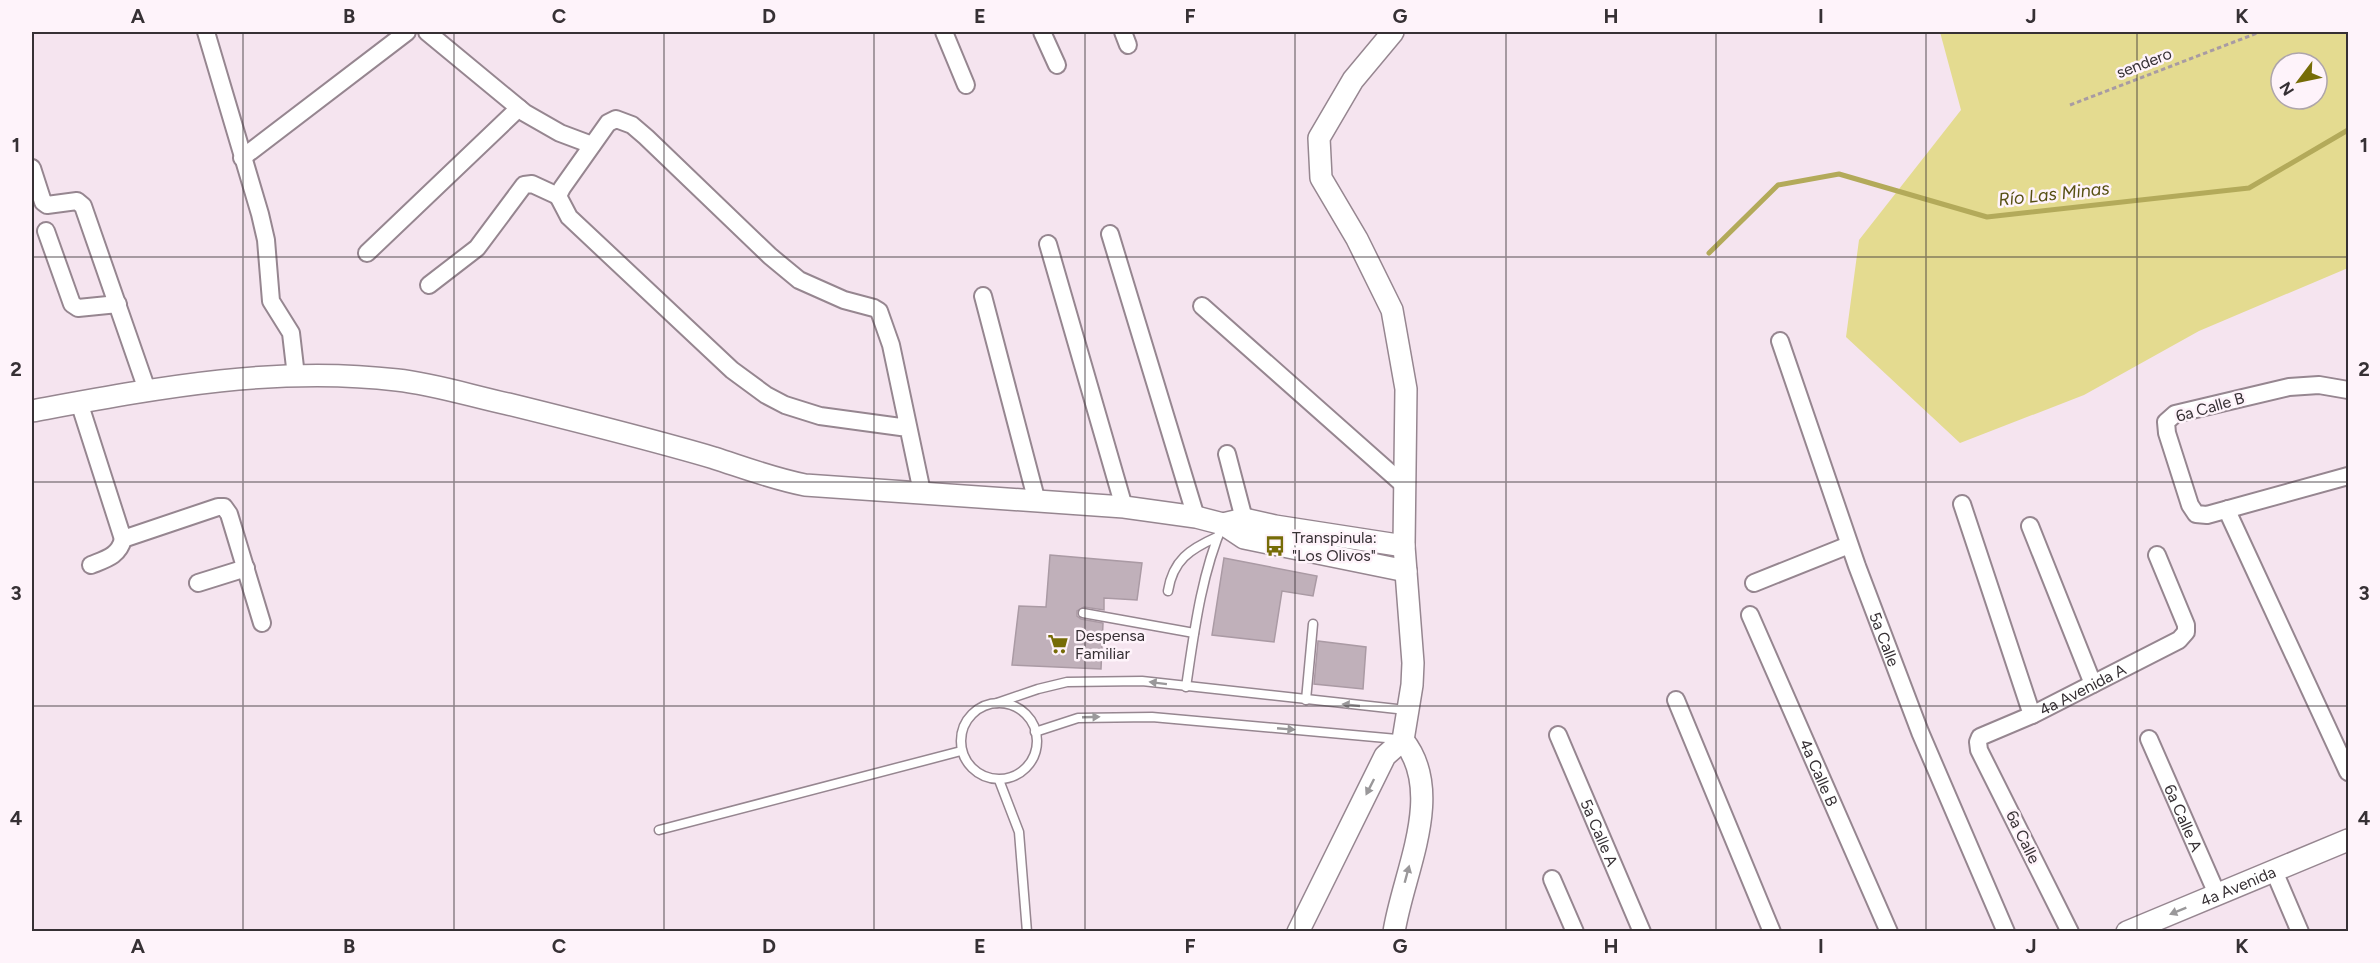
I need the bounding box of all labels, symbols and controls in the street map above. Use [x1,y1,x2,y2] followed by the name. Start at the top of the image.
[131,4,146,28] text: A
[343,4,355,28] text: B
[552,4,566,28] text: C
[762,4,776,28] text: D
[974,4,986,28] text: E
[1184,4,1196,28] text: F
[1393,4,1408,28] text: G
[1604,4,1619,28] text: H
[1818,4,1824,28] text: I
[2025,4,2037,28] text: J
[2235,4,2249,28] text: K
[2114,44,2174,82] street label: sendero
[2269,51,2329,111] north arrow
[2275,78,2298,99] text: N
[12,133,20,157] text: 1
[2360,133,2368,157] text: 1
[1997,177,2111,211] water label: Río Las Minas
[10,357,22,381] text: 2
[2358,357,2370,381] text: 2
[2174,388,2247,426] street label: 6a Calle B
[1292,528,1377,565] place label: Transpinula: "Los Olivos"
[1263,534,1287,558] bus stop icon: Transpinula: "Los Olivos"
[10,581,22,605] text: 3
[2358,581,2370,605] text: 3
[1866,609,1904,669] street label: 5a Calle
[1075,626,1145,663] place label: Despensa Familiar
[1046,632,1070,656] supermarket icon: Despensa Familiar
[2036,659,2129,719] street label: 4a Avenida A
[1148,679,1167,688] one-way arrow
[1342,700,1361,709] one-way arrow
[1082,712,1101,722] one-way arrow
[1276,724,1295,734] one-way arrow
[1796,736,1842,809] street label: 4a Calle B
[1365,778,1375,795] one-way arrow
[2160,781,2207,854] street label: 6a Calle A
[1577,796,1622,869] street label: 5a Calle A
[10,806,23,830] text: 4
[2358,806,2371,830] text: 4
[2002,807,2044,867] street label: 6a Calle
[2197,862,2278,910] street label: 4a Avenida
[1402,865,1412,884] one-way arrow
[2169,907,2187,916] one-way arrow
[131,934,146,958] text: A
[343,934,355,958] text: B
[552,934,566,958] text: C
[762,934,776,958] text: D
[974,934,986,958] text: E
[1184,934,1196,958] text: F
[1393,934,1408,958] text: G
[1604,934,1619,958] text: H
[1818,934,1824,958] text: I
[2025,934,2037,958] text: J
[2235,934,2249,958] text: K

